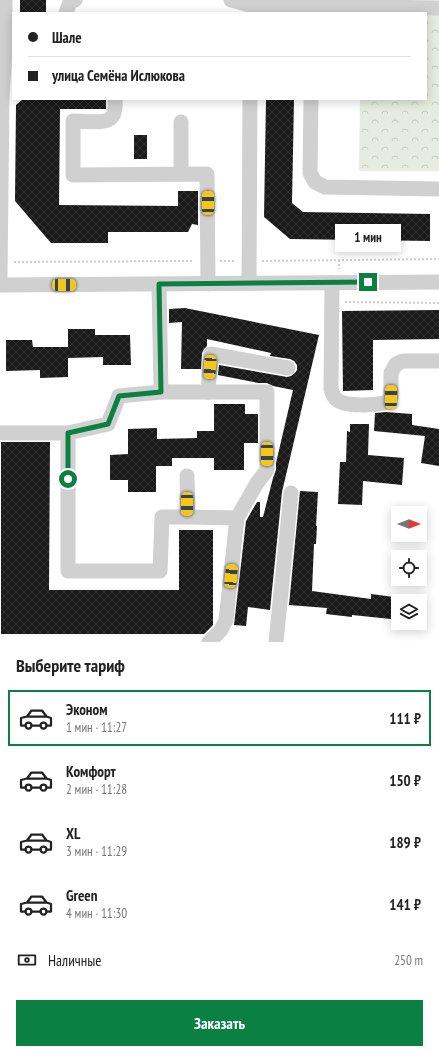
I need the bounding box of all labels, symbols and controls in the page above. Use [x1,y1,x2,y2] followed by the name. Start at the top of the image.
[52,28,82,47] text: Шале
[52,66,185,85] text: улица Семёна Ислюкова
[202,191,214,215] car
[335,224,401,252] callout: 1 мин
[354,229,382,246] text: 1 мин
[359,273,377,291] route end
[52,279,76,291] car
[203,355,217,379] car
[385,385,397,409] car
[261,442,273,466] car
[59,470,77,488] route start
[181,492,193,516] car
[391,506,427,542] north arrow
[391,506,427,630] map controls
[391,550,427,586] button: locate
[224,563,238,589] car
[391,594,427,630] button: layers
[16,654,125,677] text: Выберите тариф
[18,700,54,736] icon: car
[66,700,107,719] text: Эконом
[389,709,421,728] text: 111 ₽
[66,719,127,736] text: 1 мин · 11:27
[18,762,54,798] icon: car
[66,762,116,781] text: Комфорт
[389,771,421,790] text: 150 ₽
[66,781,127,798] text: 2 мин · 11:28
[18,824,54,860] icon: car
[66,824,80,843] text: XL
[389,833,421,852] text: 189 ₽
[66,843,127,860] text: 3 мин · 11:29
[18,886,54,922] icon: car
[66,886,98,905] text: Green
[389,895,421,914] text: 141 ₽
[66,905,127,922] text: 4 мин · 11:30
[16,949,38,971] icon: cash
[48,951,101,970] text: Наличные
[394,952,423,969] text: 250 m
[16,1000,423,1046] button: Заказать

